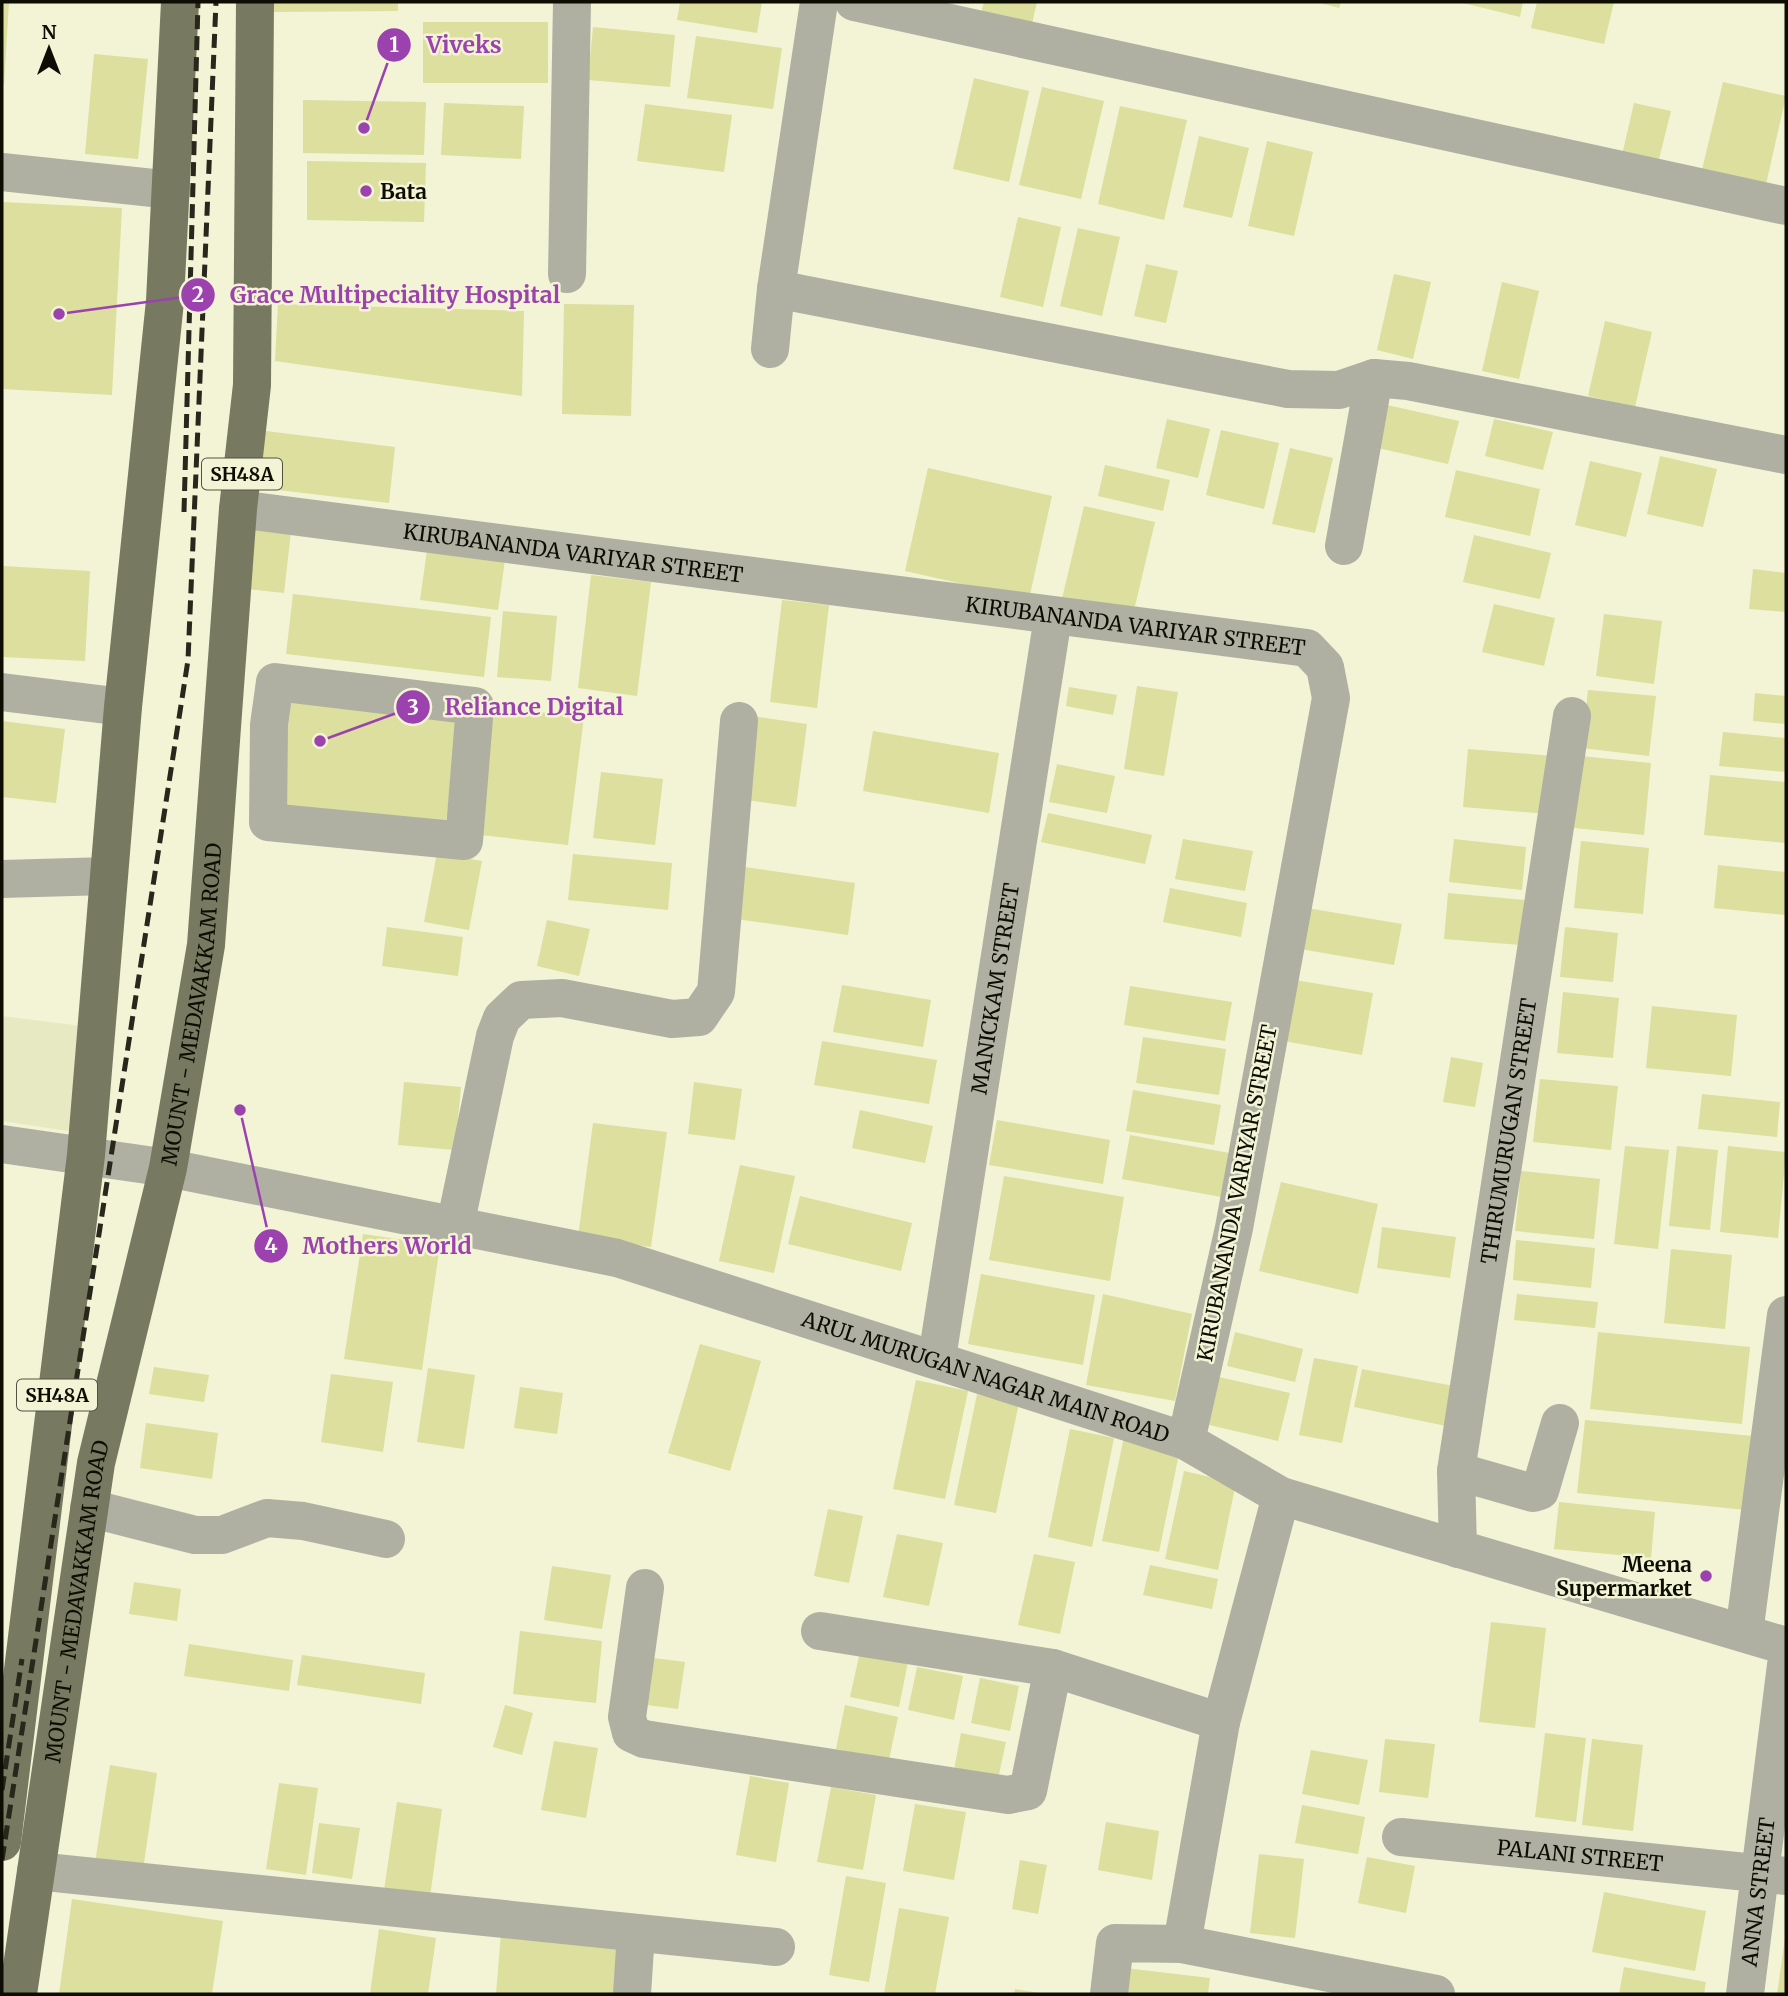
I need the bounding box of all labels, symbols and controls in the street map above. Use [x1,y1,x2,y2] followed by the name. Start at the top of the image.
[14,14,84,84] north arrow
[41,20,57,44] text: N
[377,23,515,67] callout: Viveks
[425,30,502,59] text: Viveks
[389,31,399,58] text: 1
[380,178,427,205] place label: Bata
[358,183,374,199] marker: Bata
[181,273,574,317] callout: Grace Multipeciality Hospital
[230,280,561,309] text: Grace Multipeciality Hospital
[192,281,204,308] text: 2
[202,458,282,489] road number: SH48A
[402,517,745,588] street label: KIRUBANANDA VARIYAR STREET
[964,590,1307,661] street label: KIRUBANANDA VARIYAR STREET
[395,685,637,729] callout: Reliance Digital
[445,692,624,721] text: Reliance Digital
[407,694,419,721] text: 3
[155,842,227,1168] street label: MOUNT - MEDAVAKKAM ROAD
[965,881,1025,1096] street label: MANICKAM STREET
[1474,996,1542,1266] street label: THIRUMURUGAN STREET
[1191,1022,1283,1364] street label: KIRUBANANDA VARIYAR STREET
[253,1224,486,1268] callout: Mothers World
[302,1231,472,1260] text: Mothers World
[264,1232,278,1259] text: 4
[798,1305,1173,1448] street label: ARUL MURUGAN NAGAR MAIN ROAD
[17,1380,97,1410] road number: SH48A
[39,1437,115,1764] street label: MOUNT - MEDAVAKKAM ROAD
[1556,1551,1693,1602] place label: Meena Supermarket
[1698,1568,1714,1584] marker: Meena Supermarket
[1735,1815,1780,1969] street label: ANNA STREET
[1496,1833,1665,1877] street label: PALANI STREET

